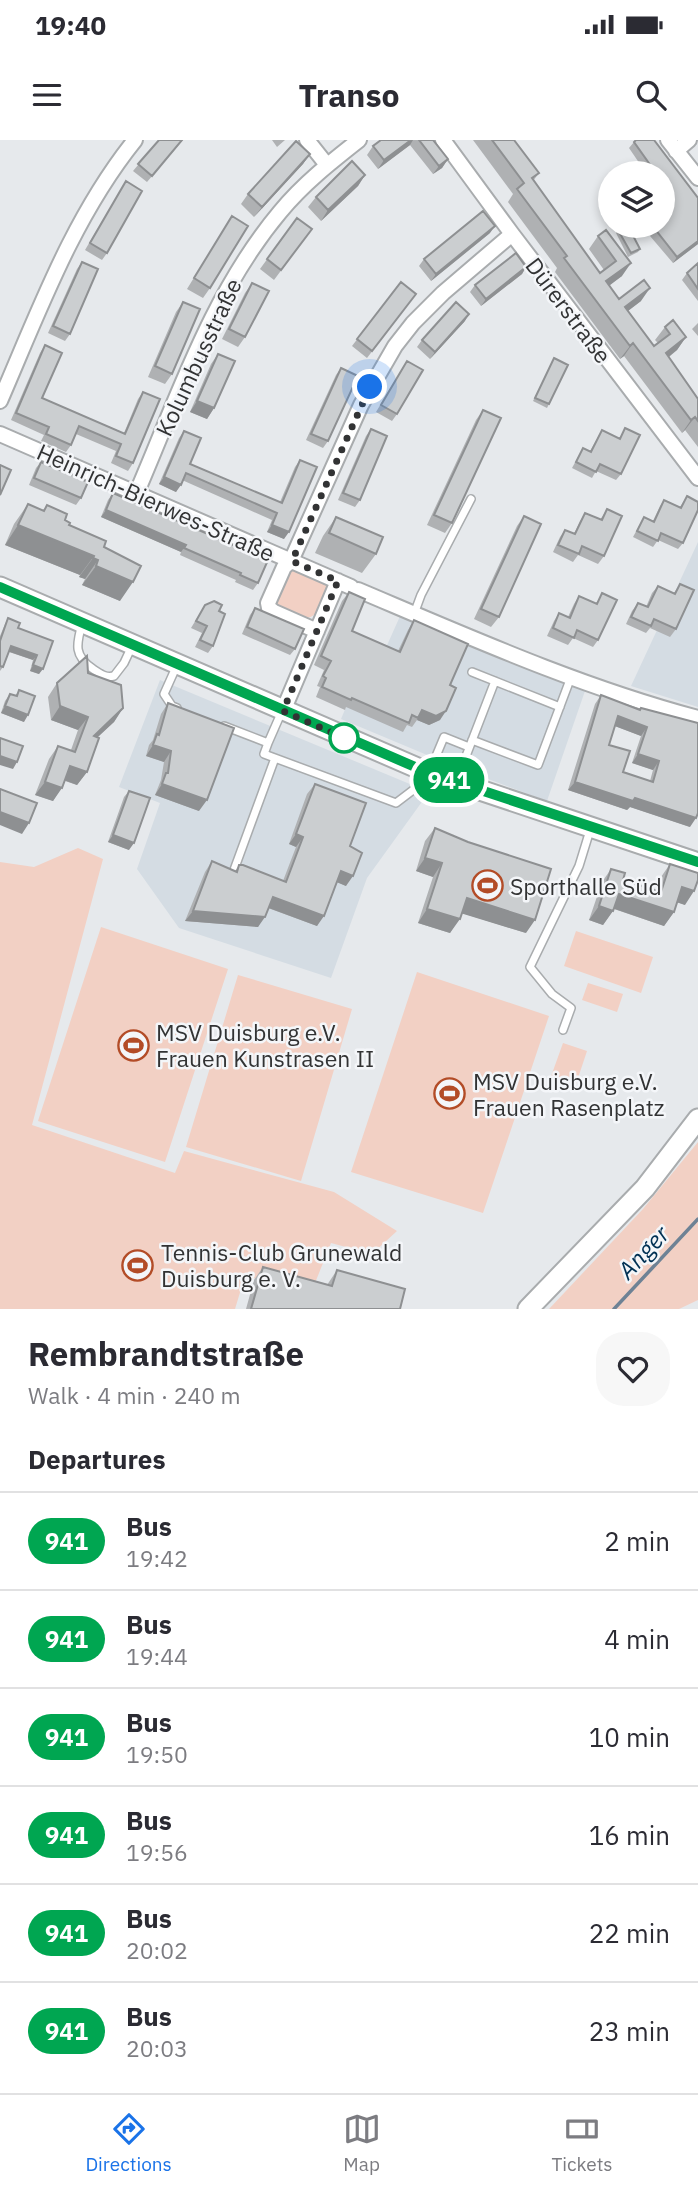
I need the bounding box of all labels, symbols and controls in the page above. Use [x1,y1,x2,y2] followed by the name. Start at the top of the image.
[35,8,106,42] text: 19:40
[298,74,400,116] text: Transo
[28,76,66,114] icon: menu
[632,76,670,114] icon: search
[598,161,675,238] map controls
[598,161,675,238] button: layers
[519,251,619,369] street label: Dürerstraße
[148,273,248,441] street label: Kolumbusstraße
[352,369,387,404] your location
[33,436,279,568] street label: Heinrich-Bierwes-Straße
[329,723,359,753] unlabelled marker
[409,757,489,803] line badge: 941
[427,764,471,796] text: 941
[470,869,504,903] sports icon: Sporthalle Süd
[510,871,662,901] place label: Sporthalle Süd
[156,1017,374,1073] place label: MSV Duisburg e.V. Frauen Kunstrasen II
[116,1028,150,1062] sports icon: MSV Duisburg e.V. Frauen Kunstrasen II
[473,1066,665,1122] place label: MSV Duisburg e.V. Frauen Rasenplatz
[433,1077,467,1111] sports icon: MSV Duisburg e.V. Frauen Rasenplatz
[610,1218,677,1286] water label: Anger
[161,1237,402,1293] place label: Tennis-Club Grunewald Duisburg e. V.
[121,1248,155,1282] sports icon: Tennis-Club Grunewald Duisburg e. V.
[28,1332,304,1375] text: Rembrandtstraße
[596,1332,670,1406] button: heart
[28,1380,241,1410] text: Walk · 4 min · 240 m
[28,1442,166,1476] text: Departures
[126,1509,172,1543] text: Bus
[604,1524,670,1558] text: 2 min
[45,1525,88,1557] text: 941
[126,1543,188,1573] text: 19:42
[126,1607,172,1641] text: Bus
[604,1622,670,1656] text: 4 min
[45,1623,88,1655] text: 941
[126,1641,188,1671] text: 19:44
[126,1705,172,1739] text: Bus
[589,1720,670,1754] text: 10 min
[45,1721,88,1753] text: 941
[126,1739,188,1769] text: 19:50
[126,1803,172,1837] text: Bus
[589,1818,670,1852] text: 16 min
[45,1819,88,1851] text: 941
[126,1837,188,1867] text: 19:56
[126,1901,172,1935] text: Bus
[589,1916,670,1950] text: 22 min
[45,1917,88,1949] text: 941
[126,1935,188,1965] text: 20:02
[126,1999,172,2033] text: Bus
[589,2014,670,2048] text: 23 min
[45,2015,88,2047] text: 941
[126,2033,188,2063] text: 20:03
[85,2110,172,2176] tab: Directions
[343,2110,381,2176] tab: Map
[551,2110,613,2176] tab: Tickets

